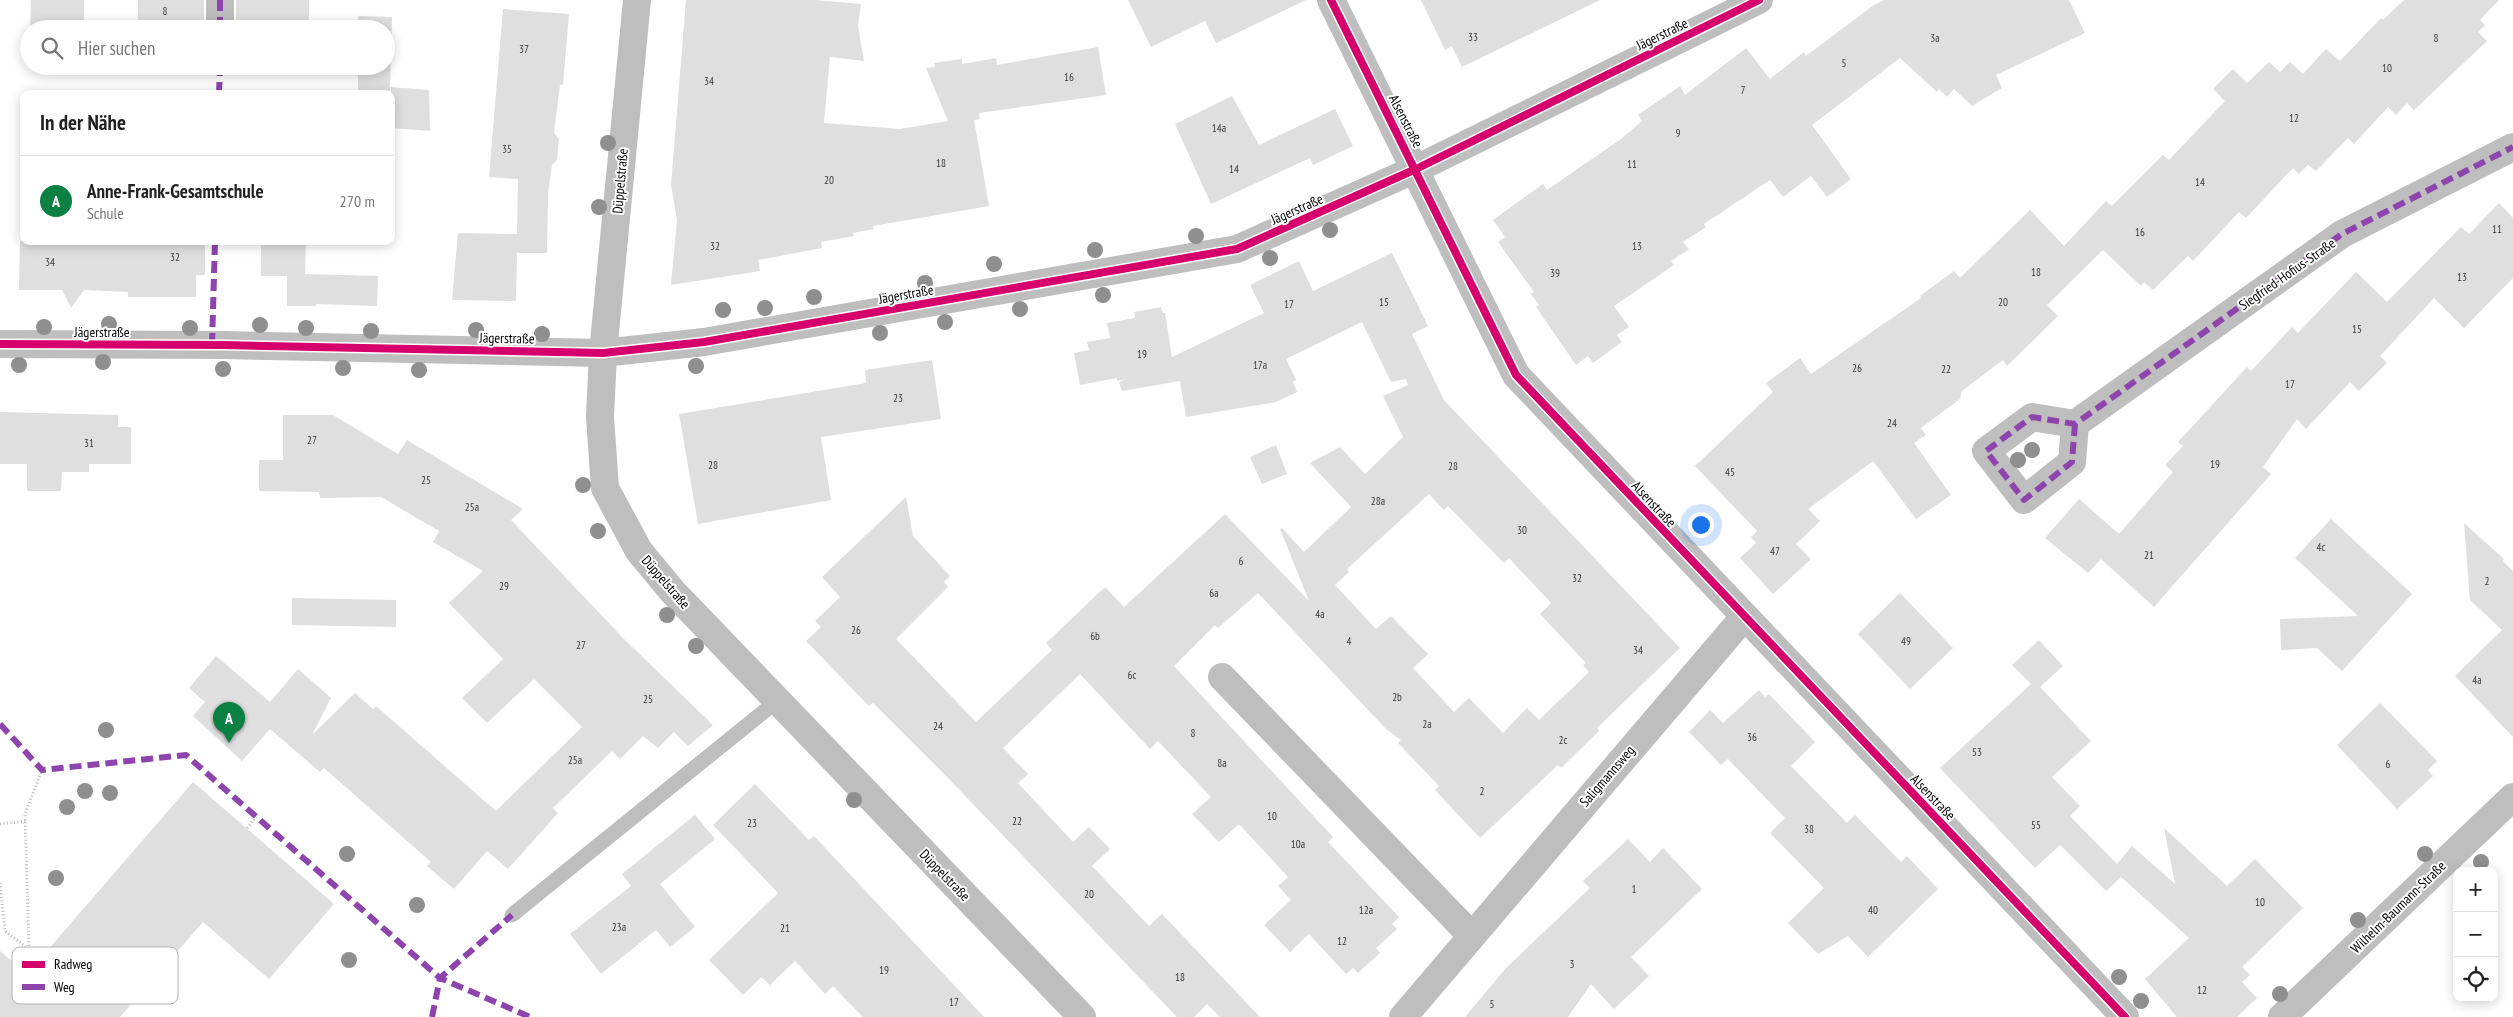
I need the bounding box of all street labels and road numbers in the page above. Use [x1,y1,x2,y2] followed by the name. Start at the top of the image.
[1632,14,1691,55] street label: Jägerstraße
[1385,91,1427,151] street label: Alsenstraße
[608,147,632,214] street label: Düppelstraße
[1267,189,1326,229] street label: Jägerstraße
[2235,234,2339,314] street label: Siegfried-Hofius-Straße
[876,280,935,308] street label: Jägerstraße
[73,323,130,341] street label: Jägerstraße
[478,329,535,347] street label: Jägerstraße
[1628,477,1680,531] street label: Alsenstraße
[638,551,694,613] street label: Düppelstraße
[1575,742,1639,810] street label: Saligmannsweg
[1907,770,1959,824] street label: Alsenstraße
[916,845,974,905] street label: Düppelstraße
[2347,857,2449,957] street label: Wilhelm-Baumann-Straße

